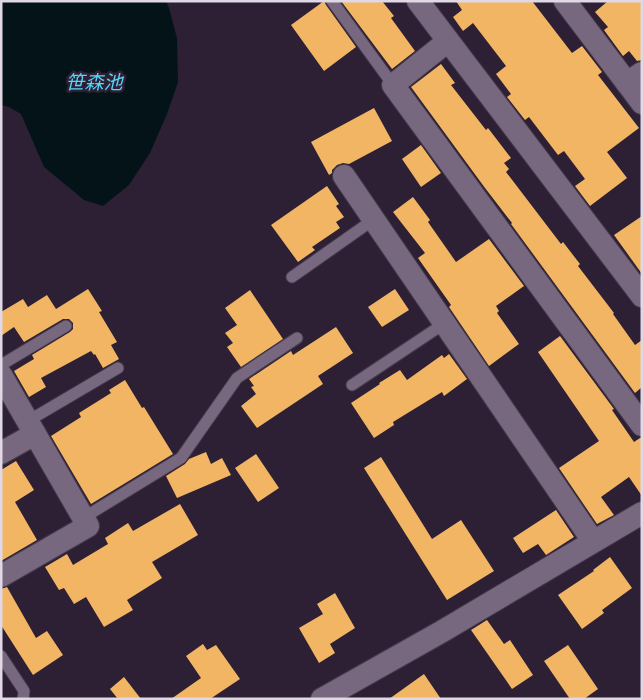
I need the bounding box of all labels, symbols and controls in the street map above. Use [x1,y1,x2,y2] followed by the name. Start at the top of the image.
[65,70,124,93] water label: 笹森池

